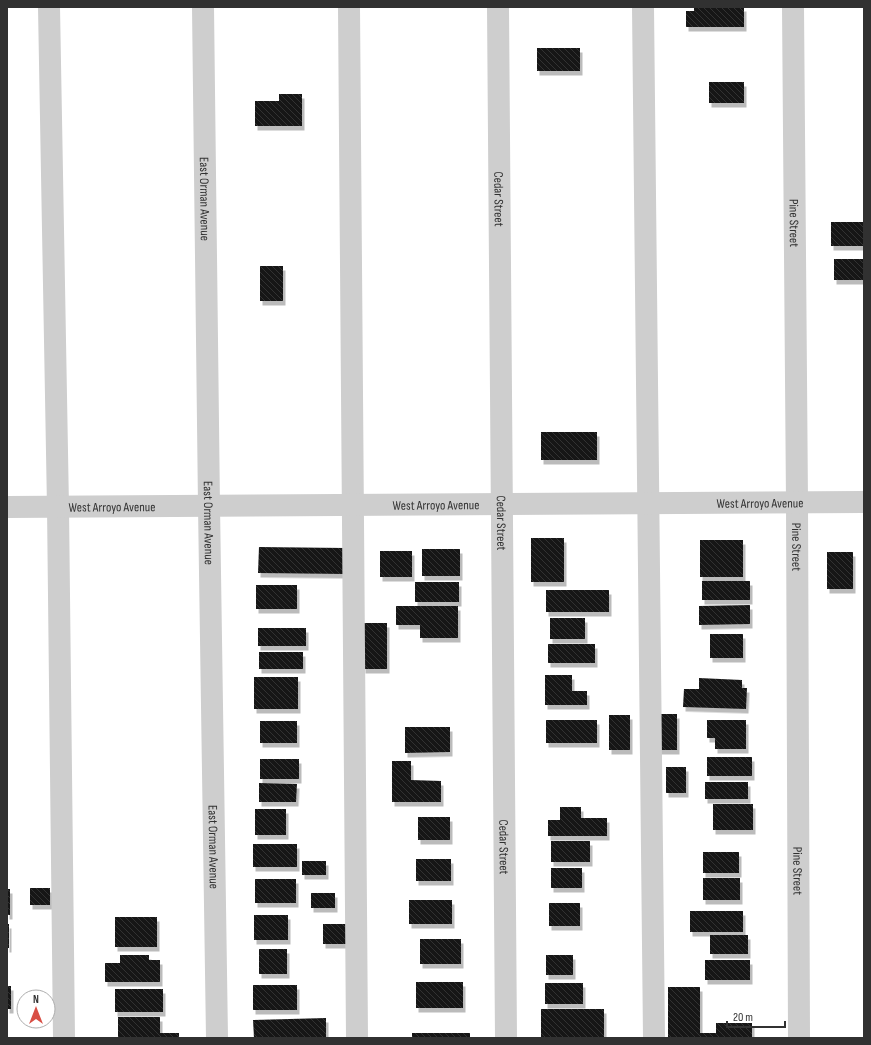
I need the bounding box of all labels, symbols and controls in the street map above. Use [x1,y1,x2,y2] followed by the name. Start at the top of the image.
[196,157,213,241] street label: East Orman Avenue
[490,171,507,227] street label: Cedar Street
[786,199,802,247] street label: Pine Street
[200,481,217,565] street label: East Orman Avenue
[493,495,509,551] street label: Cedar Street
[717,495,803,512] street label: West Arroyo Avenue
[393,497,479,514] street label: West Arroyo Avenue
[69,499,155,516] street label: West Arroyo Avenue
[788,523,804,571] street label: Pine Street
[204,805,222,889] street label: East Orman Avenue
[495,819,512,875] street label: Cedar Street
[789,847,805,895] street label: Pine Street
[16,989,56,1029] north arrow
[33,993,39,1006] text: N
[727,1003,785,1029] scale bar
[733,1010,753,1025] text: 20 m

